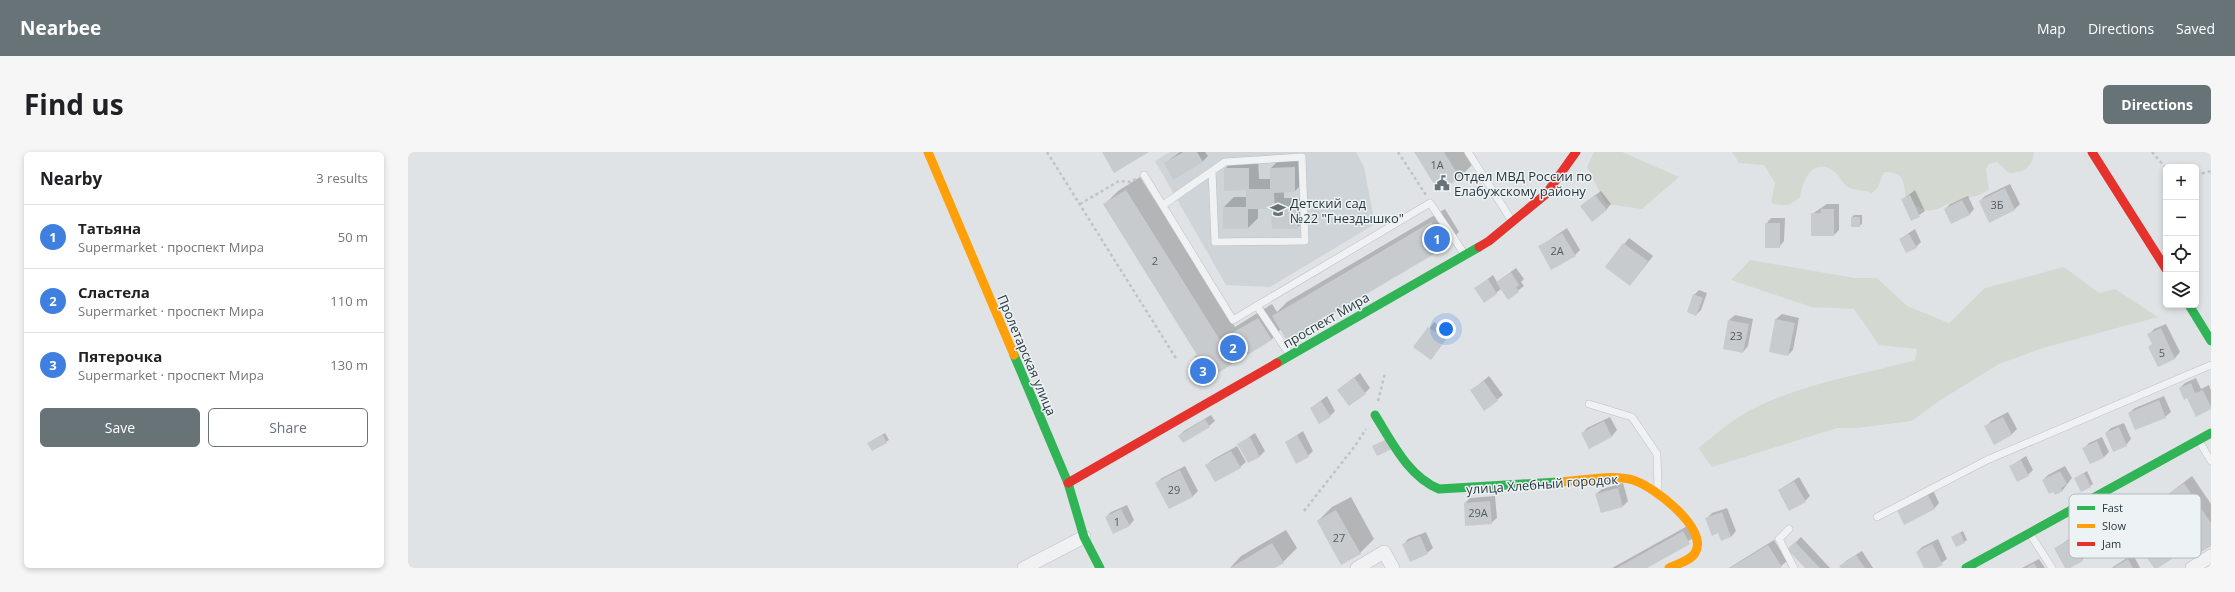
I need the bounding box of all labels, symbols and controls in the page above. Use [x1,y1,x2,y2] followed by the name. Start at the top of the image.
[20,15,101,41] text: Nearbee
[2037,19,2066,38] text: Map
[2088,19,2154,38] text: Directions
[2176,19,2215,38] text: Saved
[24,85,124,123] text: Find us
[2103,85,2211,124] button: Directions
[1430,157,1444,172] house number: 1А
[2163,164,2199,308] map controls
[2163,164,2199,200] button: +
[40,167,102,190] text: Nearby
[1454,167,1592,200] place label: Отдел МВД России по Елабужскому району
[316,169,368,187] text: 3 results
[1433,174,1451,192] public building icon: Отдел МВД России по Елабужскому району
[1290,194,1404,227] place label: Детский сад №22 "Гнездышко"
[1990,197,2004,212] house number: 3Б
[2163,200,2199,236] button: −
[1269,201,1287,219] school or university icon: Детский сад №22 "Гнездышко"
[78,218,141,238] text: Татьяна
[1424,224,1450,254] pin: 1
[49,228,57,246] text: 1
[338,228,368,246] text: 50 m
[2163,236,2199,272] button: locate
[78,238,264,256] text: Supermarket · проспект Мира
[1550,243,1564,258] house number: 2А
[1152,253,1158,268] house number: 2
[2163,272,2199,308] button: layers
[78,282,150,302] text: Сластела
[1280,288,1372,352] street label: проспект Мира
[49,292,57,310] text: 2
[330,292,368,310] text: 110 m
[993,292,1061,418] street label: Пролетарская улица
[78,302,264,320] text: Supermarket · проспект Мира
[1436,319,1456,339] your location
[1730,328,1742,343] house number: 2З
[1220,333,1246,363] pin: 2
[2159,345,2165,360] house number: 5
[78,346,162,366] text: Пятерочка
[49,356,57,374] text: 3
[330,356,368,374] text: 130 m
[1190,356,1216,386] pin: 3
[78,366,264,384] text: Supermarket · проспект Мира
[40,408,200,447] button: Save
[208,408,368,447] button: Share
[1466,470,1619,498] street label: улица Хлебный городок
[1168,482,1180,497] house number: 29
[2069,494,2201,558] legend
[2102,500,2123,515] text: Fast
[1468,505,1488,520] house number: 29А
[1114,514,1120,529] house number: 1
[2102,518,2126,533] text: Slow
[1333,530,1345,545] house number: 27
[2101,536,2121,551] text: Jam

